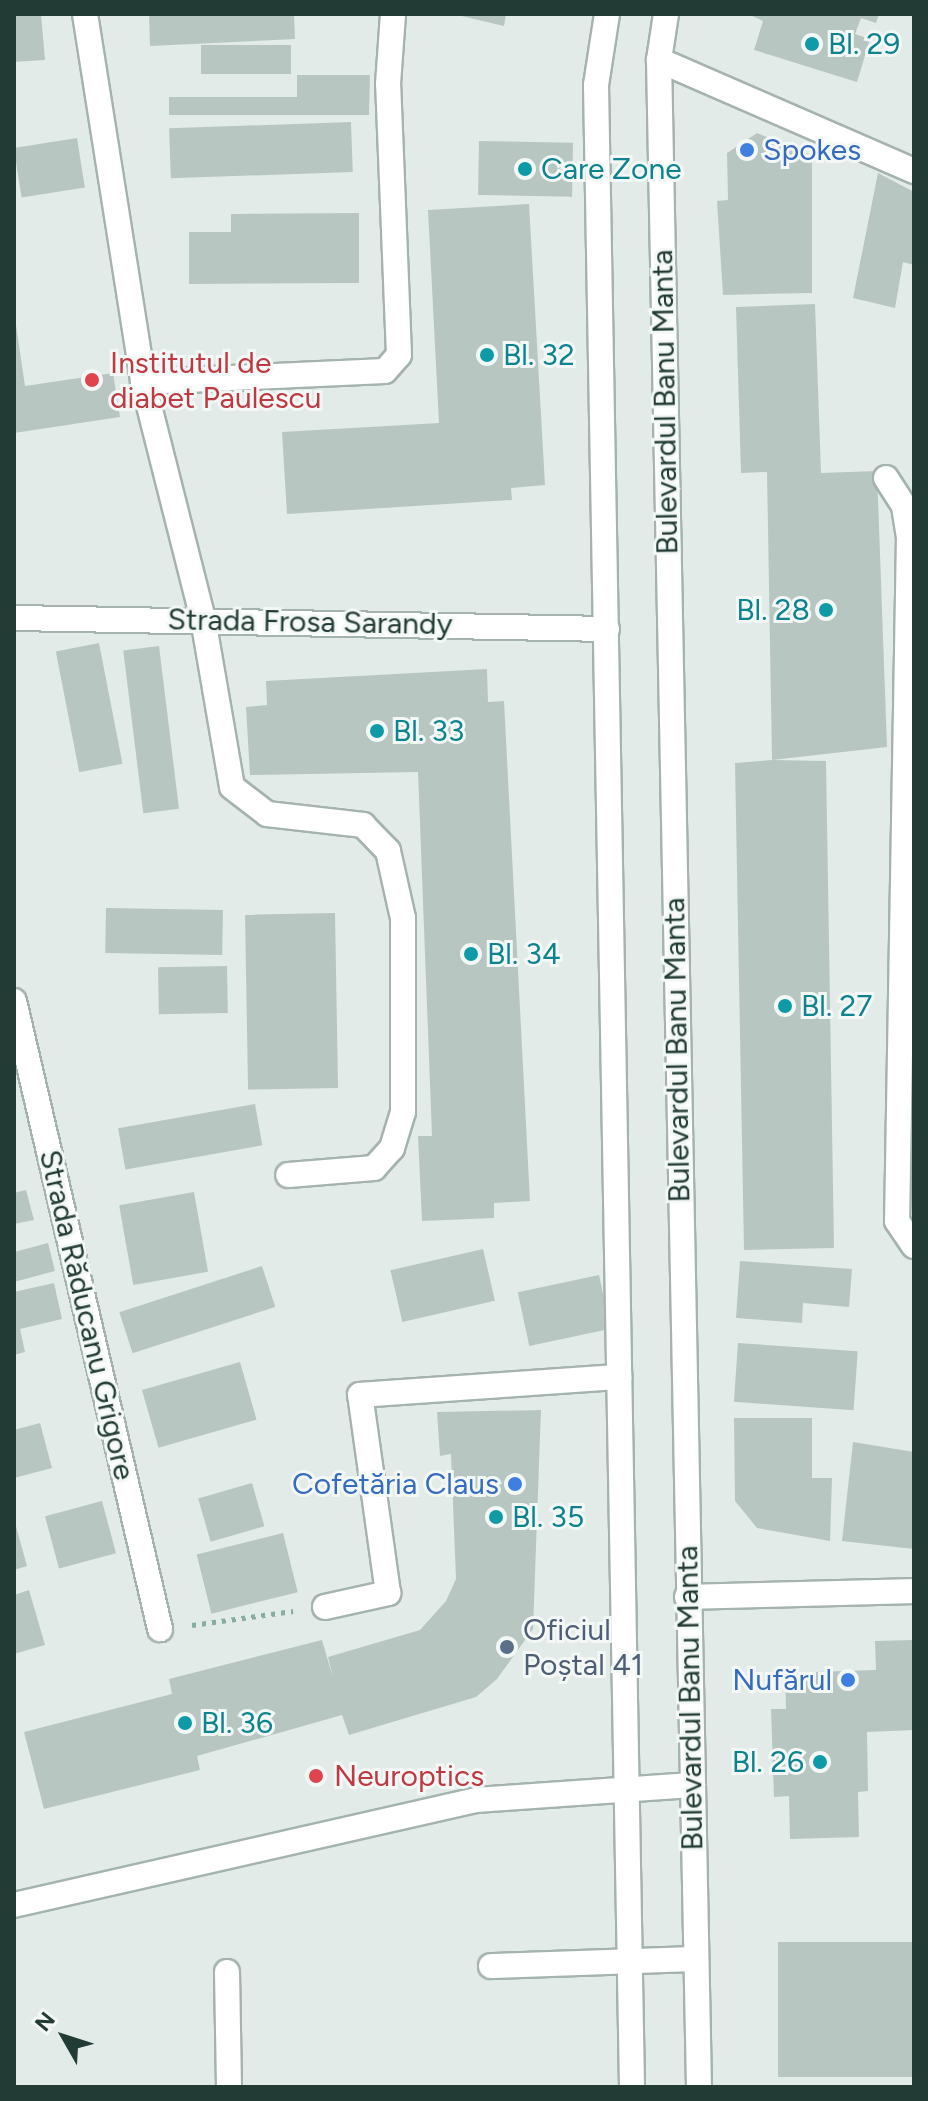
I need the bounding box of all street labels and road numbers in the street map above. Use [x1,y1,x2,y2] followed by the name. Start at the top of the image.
[644,249,686,555] street label: Bulevardul Banu Manta
[167,602,453,642] street label: Strada Frosa Sarandy
[656,897,698,1203] street label: Bulevardul Banu Manta
[31,1146,143,1484] street label: Strada Răducanu Grigore
[669,1545,711,1851] street label: Bulevardul Banu Manta

